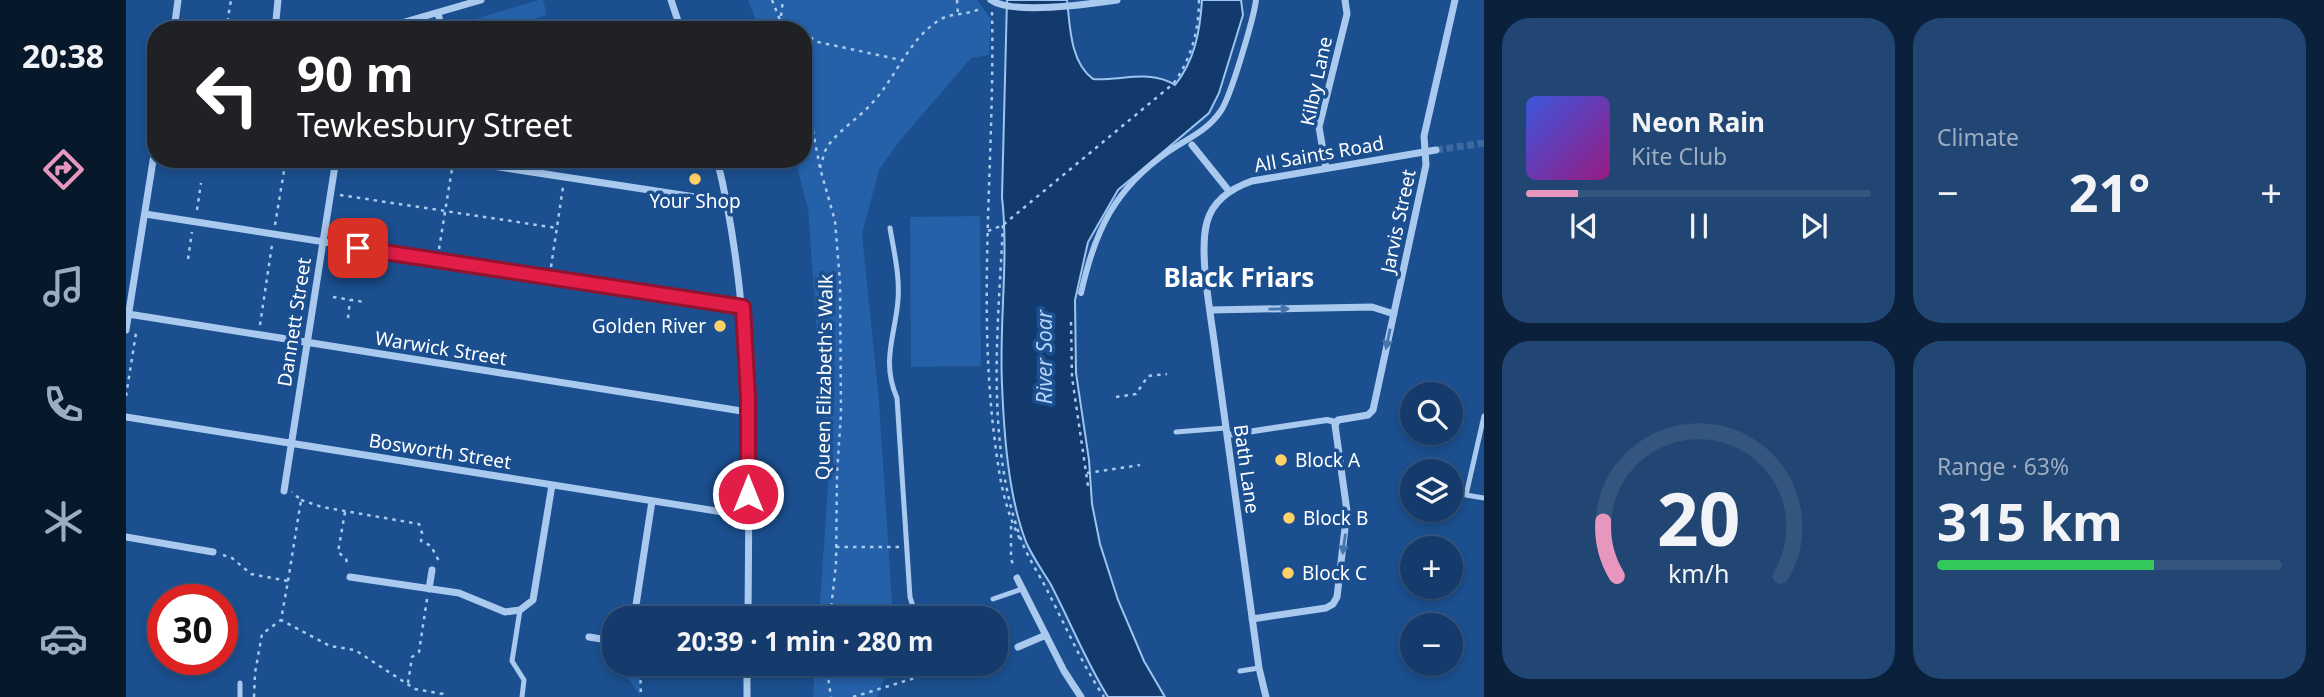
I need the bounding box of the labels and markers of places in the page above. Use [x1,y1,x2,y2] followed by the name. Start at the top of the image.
[687,171,703,187] marker: Your Shop
[649,188,741,214] place label: Your Shop
[328,218,388,278] pin
[592,313,706,339] place label: Golden River
[712,318,728,334] marker: Golden River
[1295,447,1361,473] place label: Block A
[1273,452,1289,468] marker: Block A
[1303,505,1368,531] place label: Block B
[1281,510,1297,526] marker: Block B
[1302,560,1367,586] place label: Block C
[1280,565,1296,581] marker: Block C

